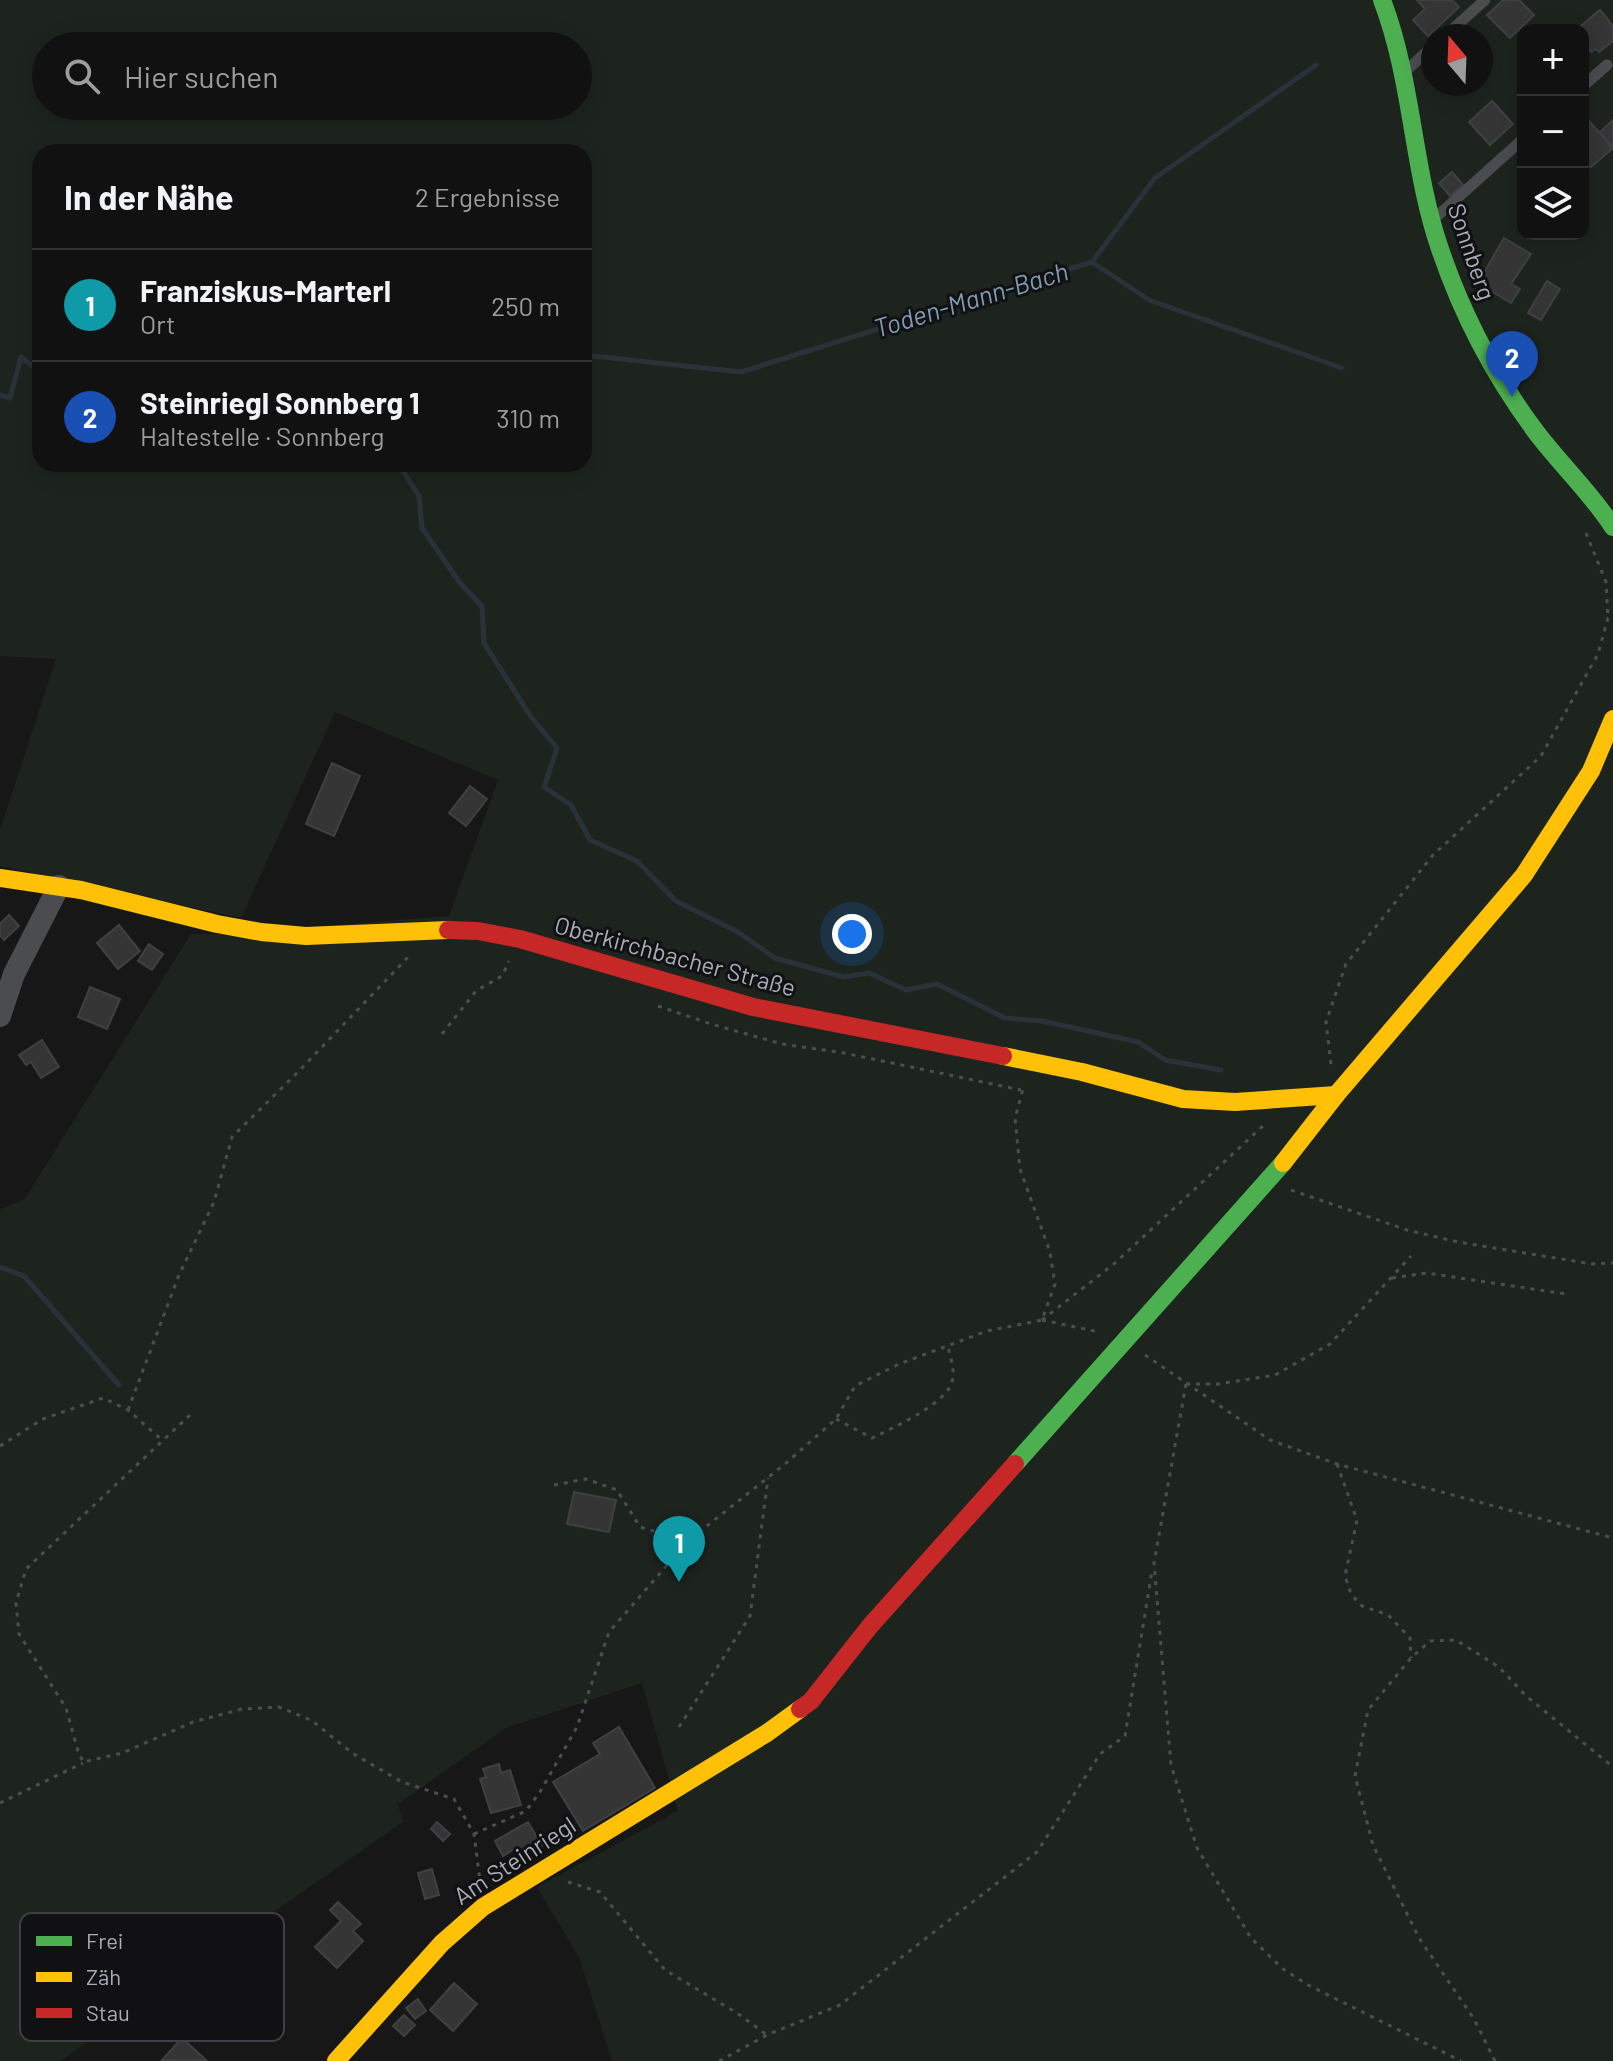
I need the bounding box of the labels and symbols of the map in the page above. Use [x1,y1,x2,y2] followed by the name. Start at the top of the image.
[1421,24,1493,96] north arrow
[1442,200,1502,303] street label: Sonnberg
[870,254,1071,343] water label: Toden-Mann-Bach
[1486,331,1538,397] pin: 2
[552,909,799,1002] street label: Oberkirchbacher Straße
[832,914,872,954] your location
[653,1516,705,1582] pin: 1
[448,1810,581,1910] street label: Am Steinriegl
[20,1913,284,2041] legend
[86,1927,123,1953] text: Frei
[86,1963,121,1989] text: Zäh
[86,1999,130,2025] text: Stau

